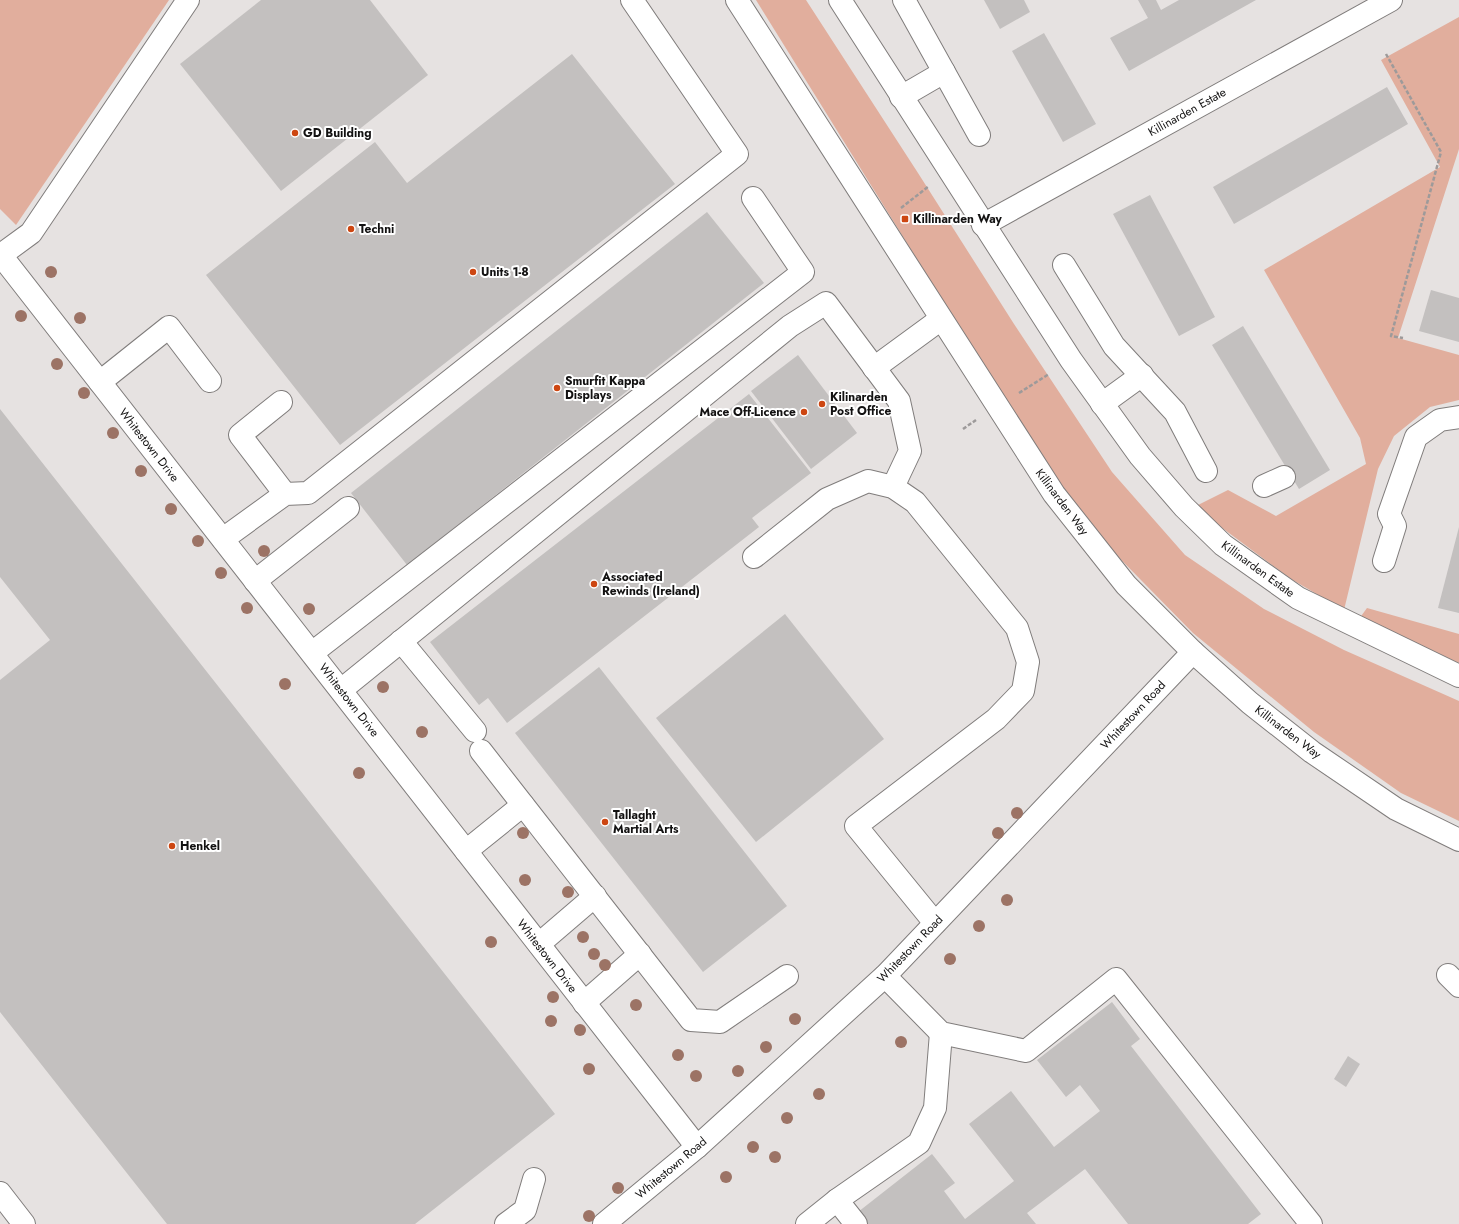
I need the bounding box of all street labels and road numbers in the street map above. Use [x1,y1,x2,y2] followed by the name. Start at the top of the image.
[1145,83,1229,141] street label: Killinarden Estate
[114,404,184,486] street label: Whitestown Drive
[1031,465,1093,540] street label: Killinarden Way
[1218,536,1298,602] street label: Killinarden Estate
[314,659,384,741] street label: Whitestown Drive
[1096,677,1170,753] street label: Whitestown Road
[1251,701,1326,763] street label: Killinarden Way
[873,911,947,987] street label: Whitestown Road
[512,915,582,997] street label: Whitestown Drive
[631,1133,711,1203] street label: Whitestown Road

